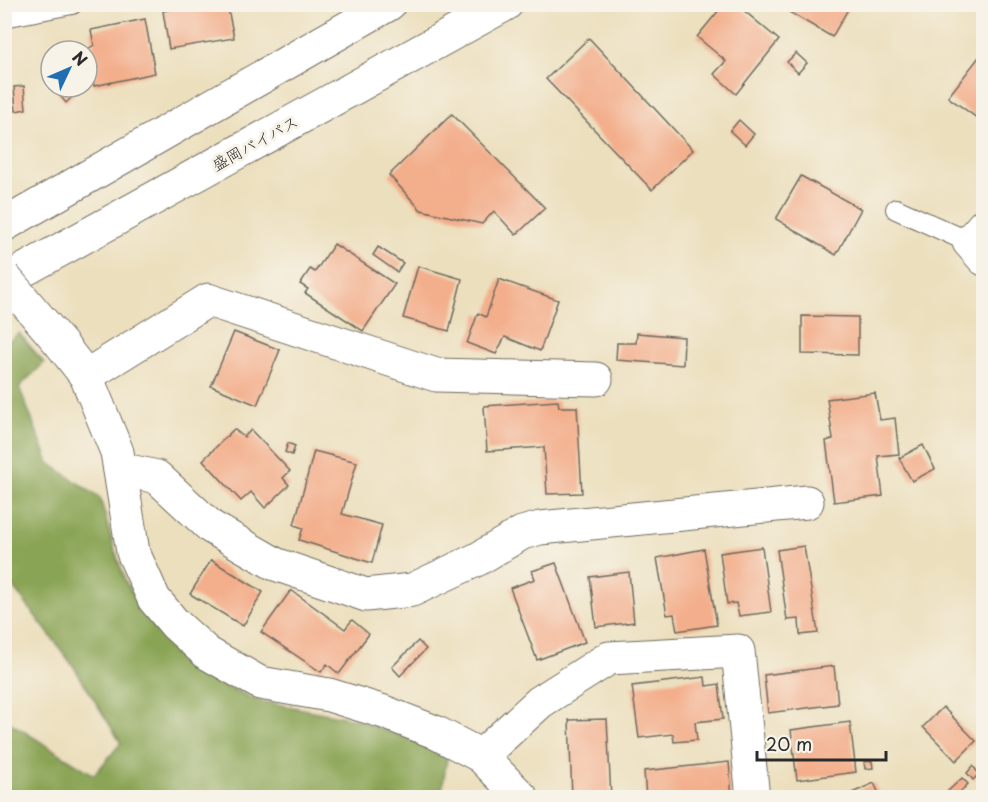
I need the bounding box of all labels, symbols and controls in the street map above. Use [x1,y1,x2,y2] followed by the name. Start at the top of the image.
[39,39,99,99] north arrow
[67,45,94,71] text: N
[207,108,302,176] street label: 盛岡バイパス
[757,724,886,762] scale bar
[766,730,812,757] text: 20 m

